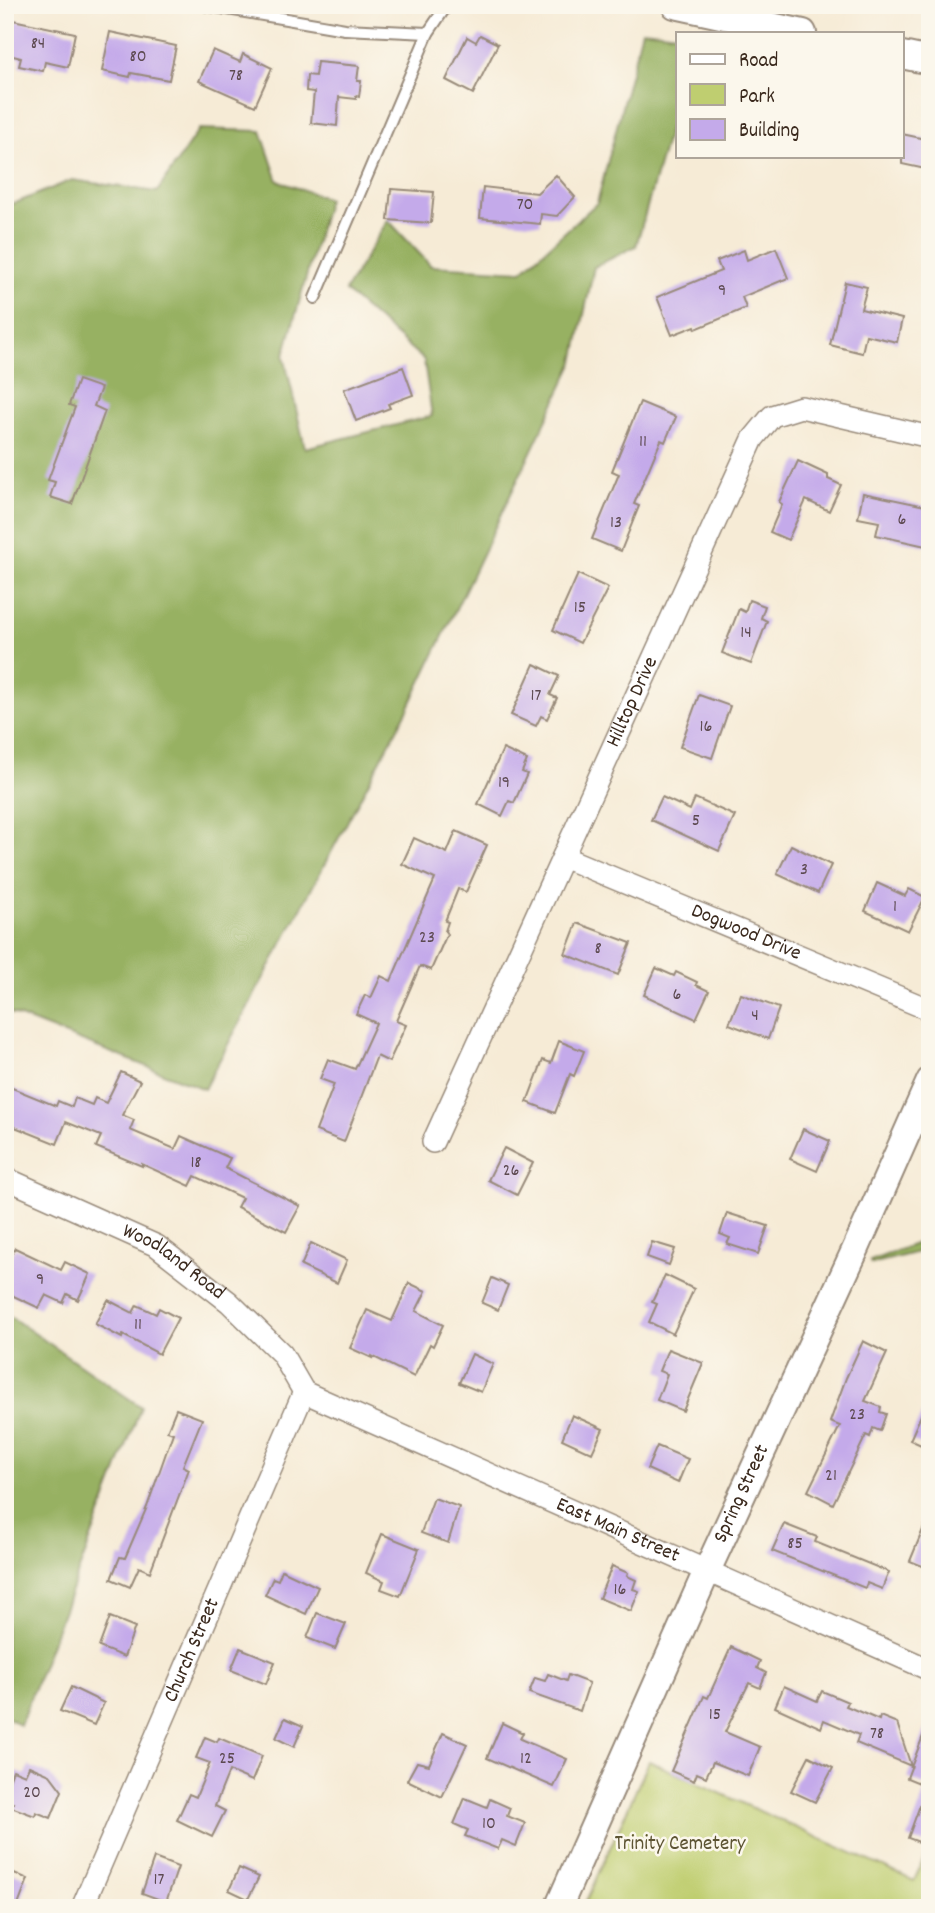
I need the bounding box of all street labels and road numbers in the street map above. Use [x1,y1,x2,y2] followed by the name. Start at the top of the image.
[599,652,667,753] street label: Hilltop Drive
[686,897,805,970] street label: Dogwood Drive
[117,1217,231,1308] street label: Woodland Road
[707,1440,778,1548] street label: Spring Street
[551,1491,684,1572] street label: East Main Street
[157,1594,228,1708] street label: Church Street

